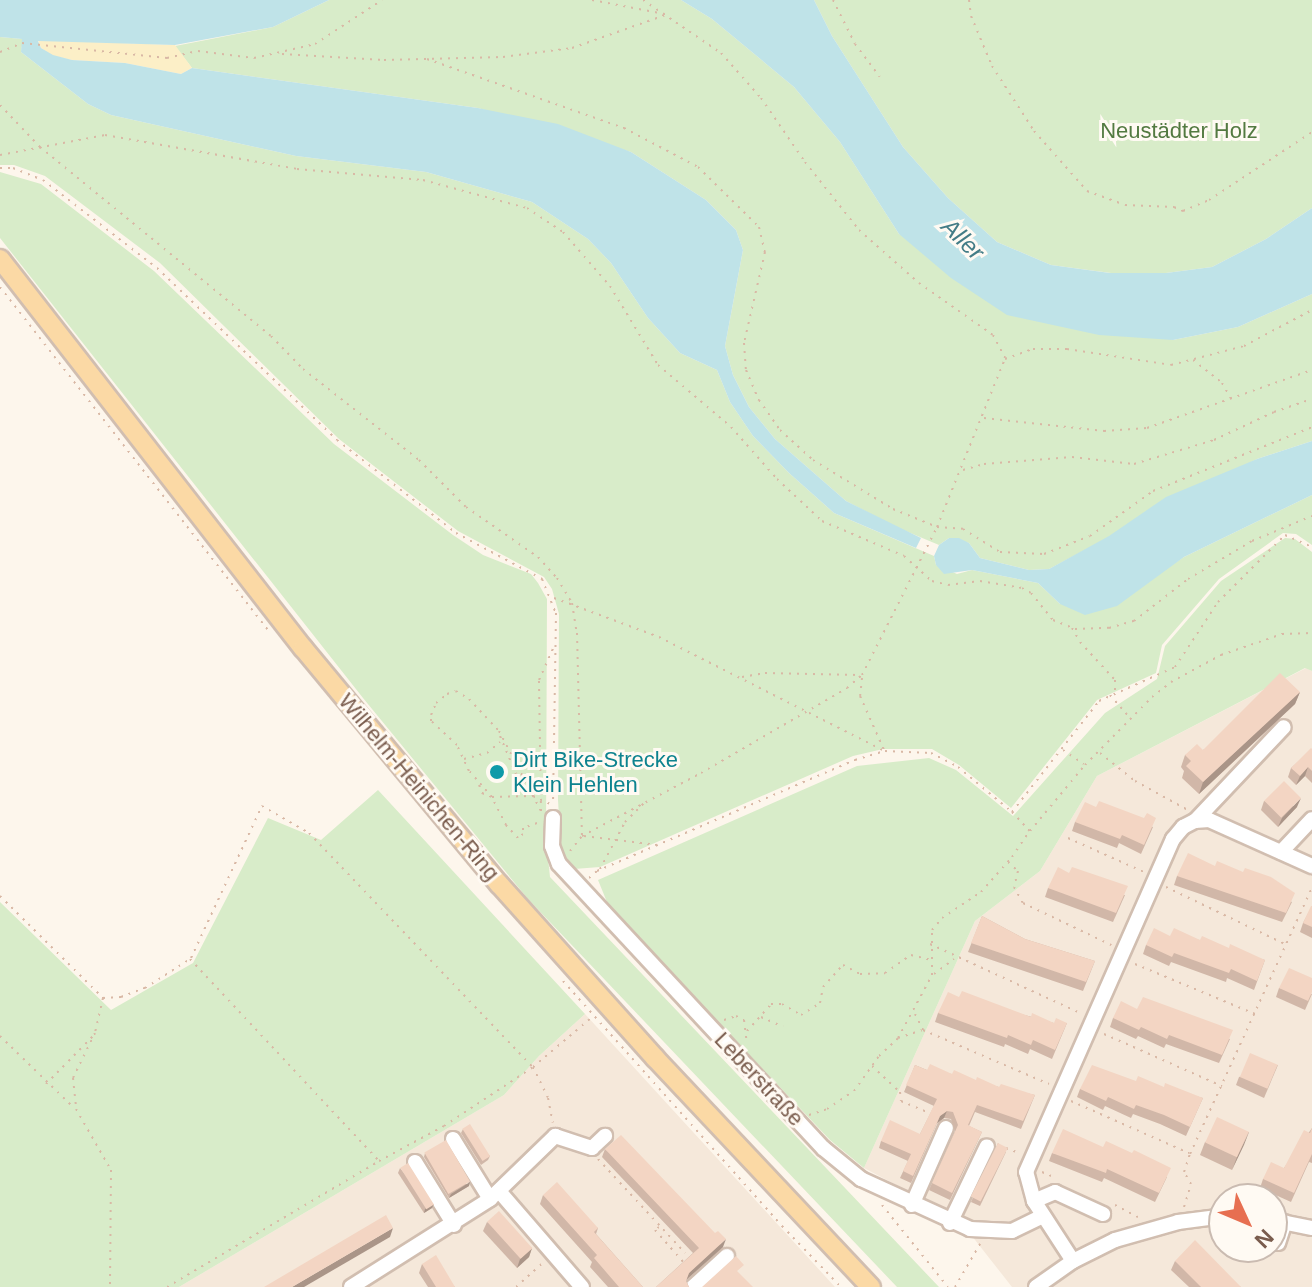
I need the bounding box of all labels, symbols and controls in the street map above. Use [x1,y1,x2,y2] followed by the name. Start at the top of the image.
[1100,118,1258,144] park label: Neustädter Holz
[936,212,990,266] water label: Aller
[333,688,505,886] street label: Wilhelm-Heinichen-Ring
[513,746,678,798] place label: Dirt Bike-Strecke Klein Hehlen
[488,763,506,781] marker: Dirt Bike-Strecke Klein Hehlen
[709,1027,809,1131] street label: Leberstraße
[1208,1183,1288,1263] north arrow
[1250,1224,1279,1253] text: N

